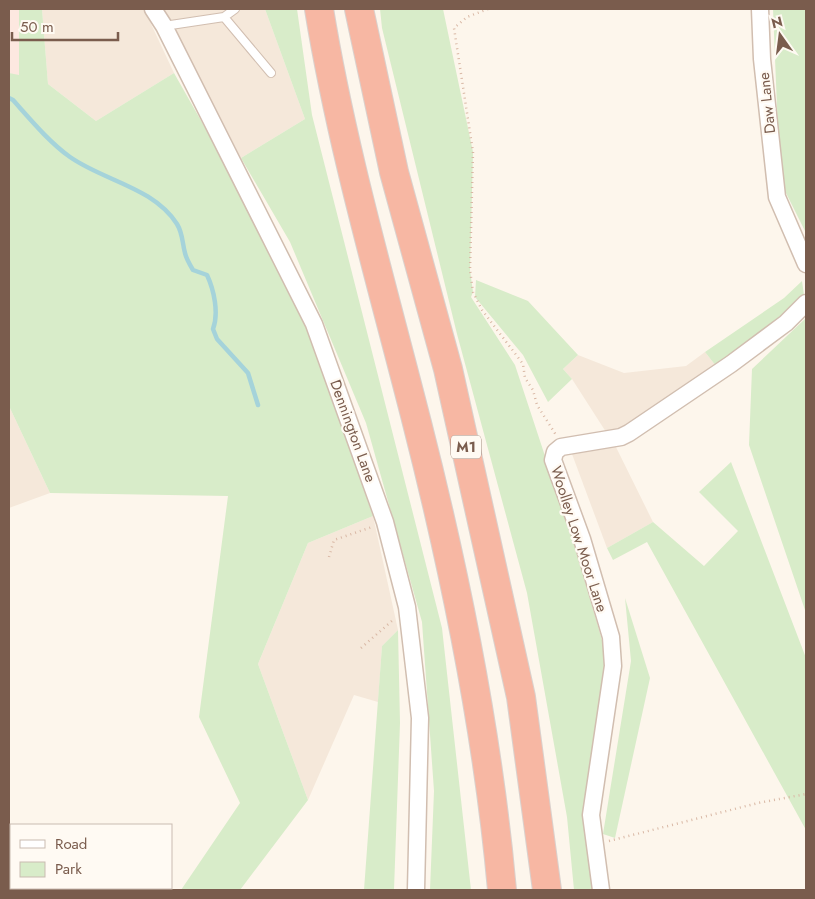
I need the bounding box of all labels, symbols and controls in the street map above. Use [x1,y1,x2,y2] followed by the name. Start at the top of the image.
[12,10,119,42] scale bar
[755,10,805,60] north arrow
[769,11,785,33] text: N
[20,16,54,38] text: 50 m
[753,71,781,135] street label: Daw Lane
[324,377,382,486] street label: Dennington Lane
[451,436,481,458] road number: M1
[545,463,613,615] street label: Woolley Low Moor Lane
[10,824,172,889] legend
[55,833,87,855] text: Road
[55,858,82,880] text: Park

